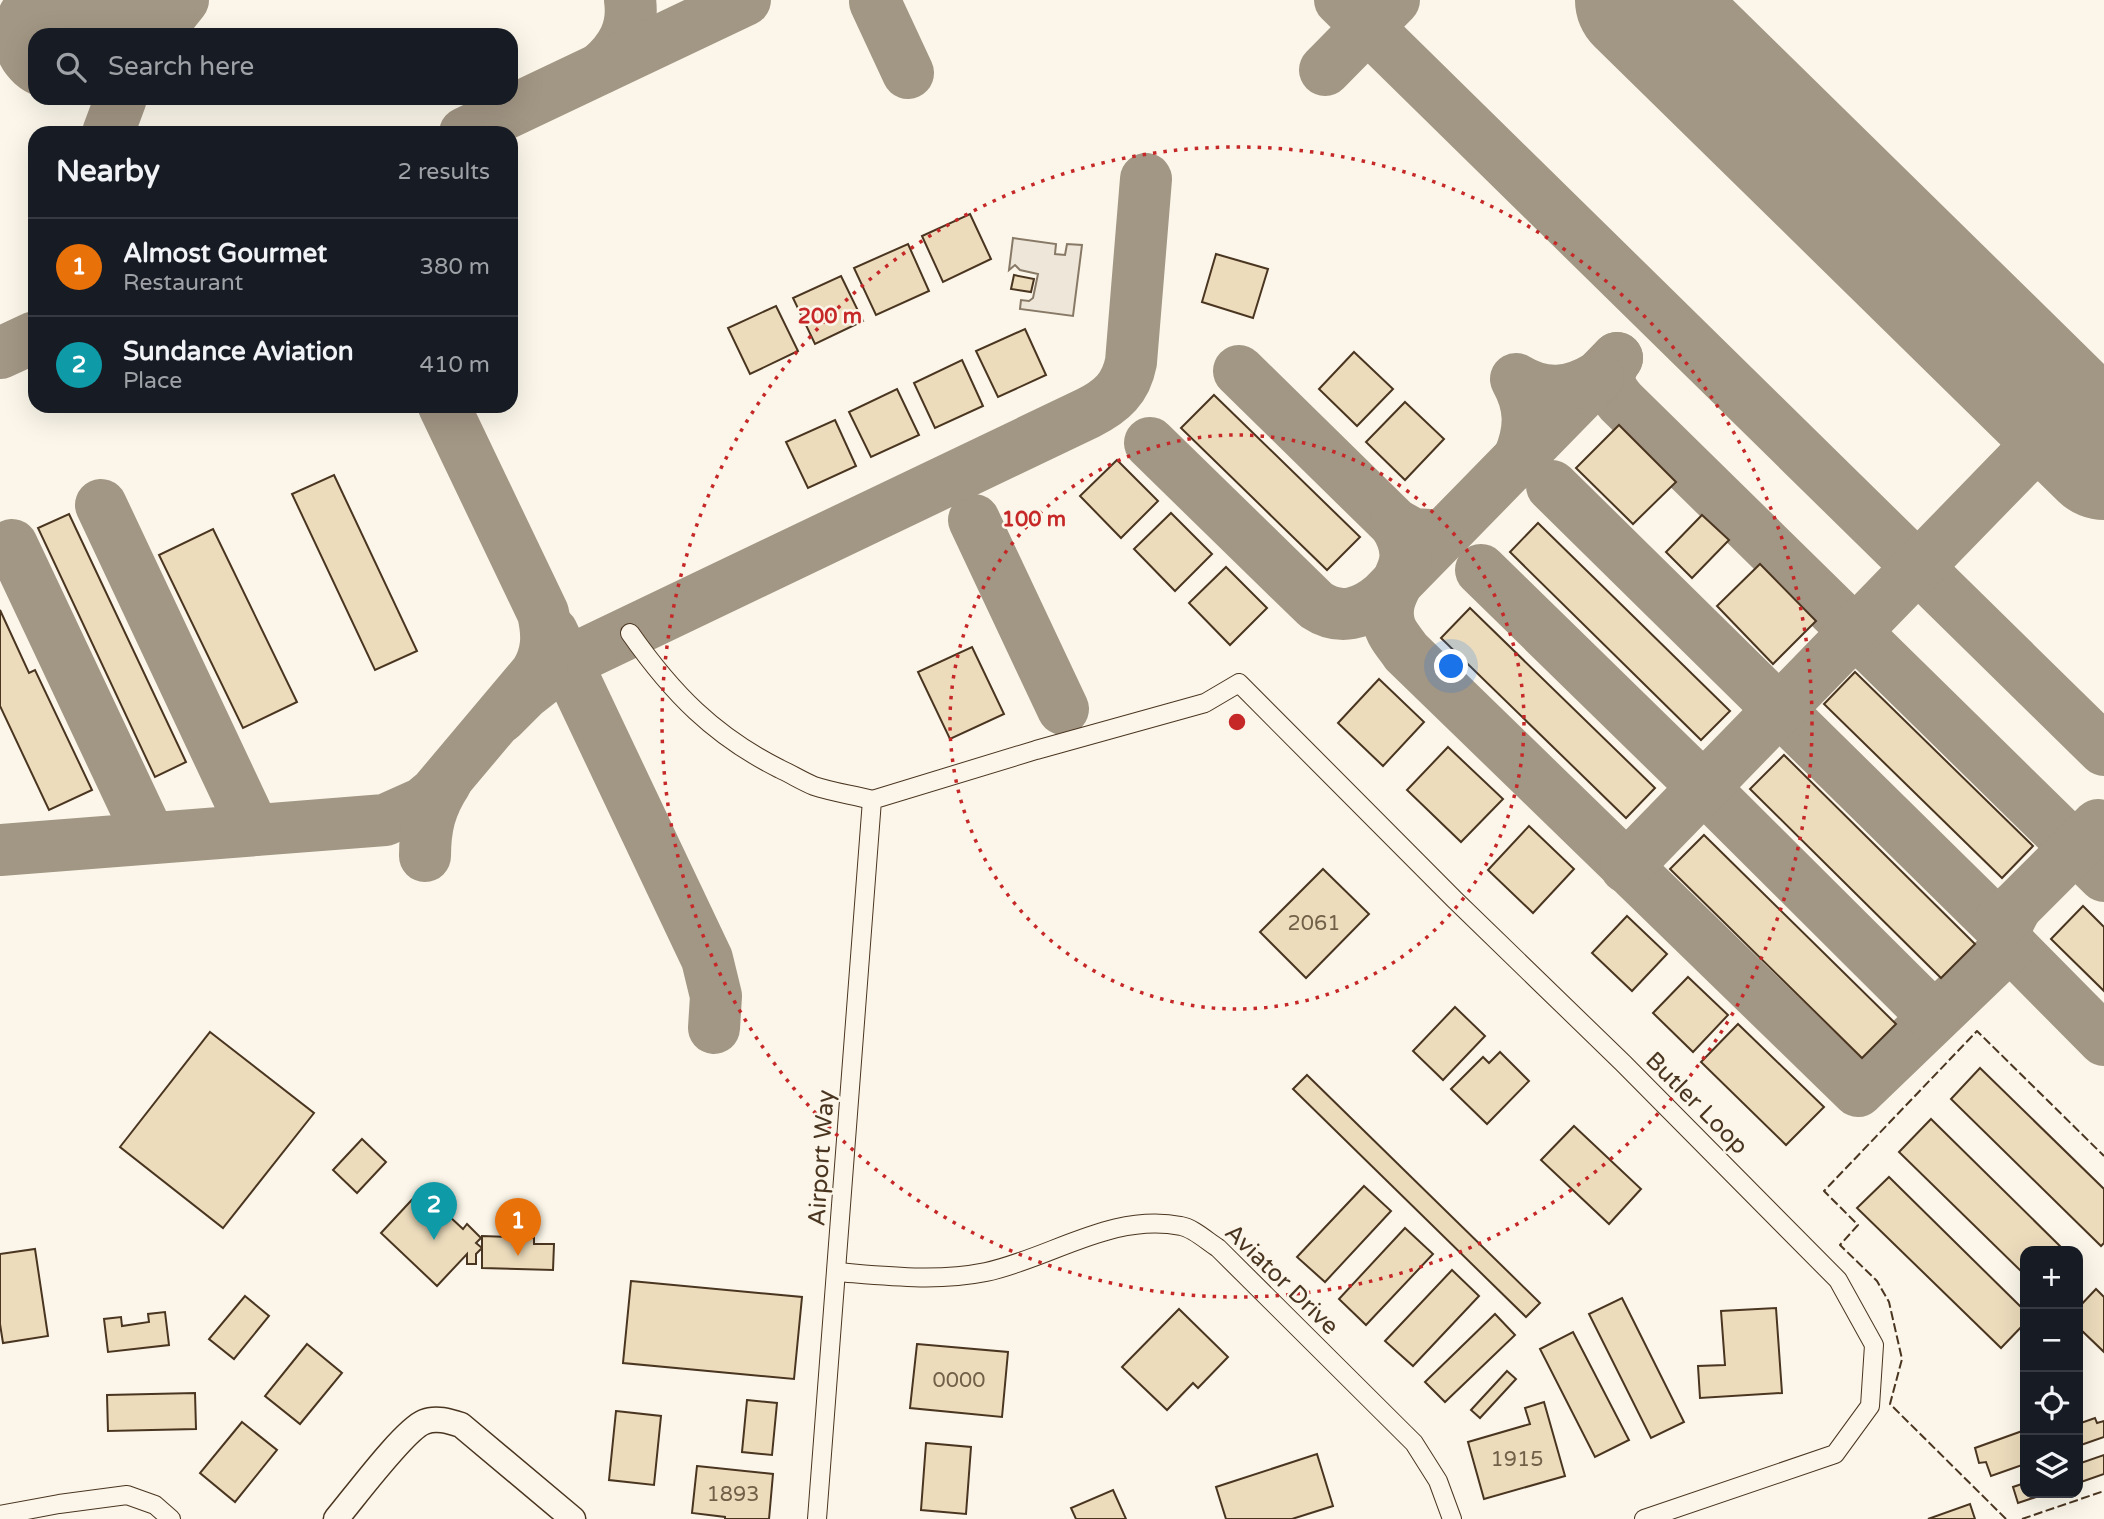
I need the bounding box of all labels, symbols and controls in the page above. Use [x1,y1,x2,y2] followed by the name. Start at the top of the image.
[28,28,518,105] search box
[52,48,90,86] icon: search
[108,51,254,82] text: Search here
[56,153,160,190] text: Nearby
[397,158,490,186] text: 2 results
[123,238,327,269] text: Almost Gourmet
[72,253,86,281] text: 1
[420,253,490,281] text: 380 m
[123,269,243,297] text: Restaurant
[798,304,862,329] text: 200 m
[123,336,354,367] text: Sundance Aviation
[72,351,86,379] text: 2
[420,351,490,379] text: 410 m
[123,367,182,395] text: Place
[1002,507,1066,532] text: 100 m
[1434,649,1468,683] your location
[1225,710,1249,734] centre of rings
[1288,911,1340,936] house number: 2061
[1639,1046,1754,1161] street label: Butler Loop
[802,1089,841,1227] street label: Airport Way
[411,1182,457,1240] pin: 2
[495,1198,541,1256] pin: 1
[1219,1218,1345,1341] street label: Aviator Drive
[2020,1246,2083,1498] map controls
[2020,1246,2083,1309] button: +
[2020,1309,2083,1372] button: −
[933,1368,985,1393] house number: 0000
[2020,1372,2083,1435] button: locate
[2020,1435,2083,1498] button: layers
[1491,1447,1543,1472] house number: 1915
[707,1482,759,1507] house number: 1893

